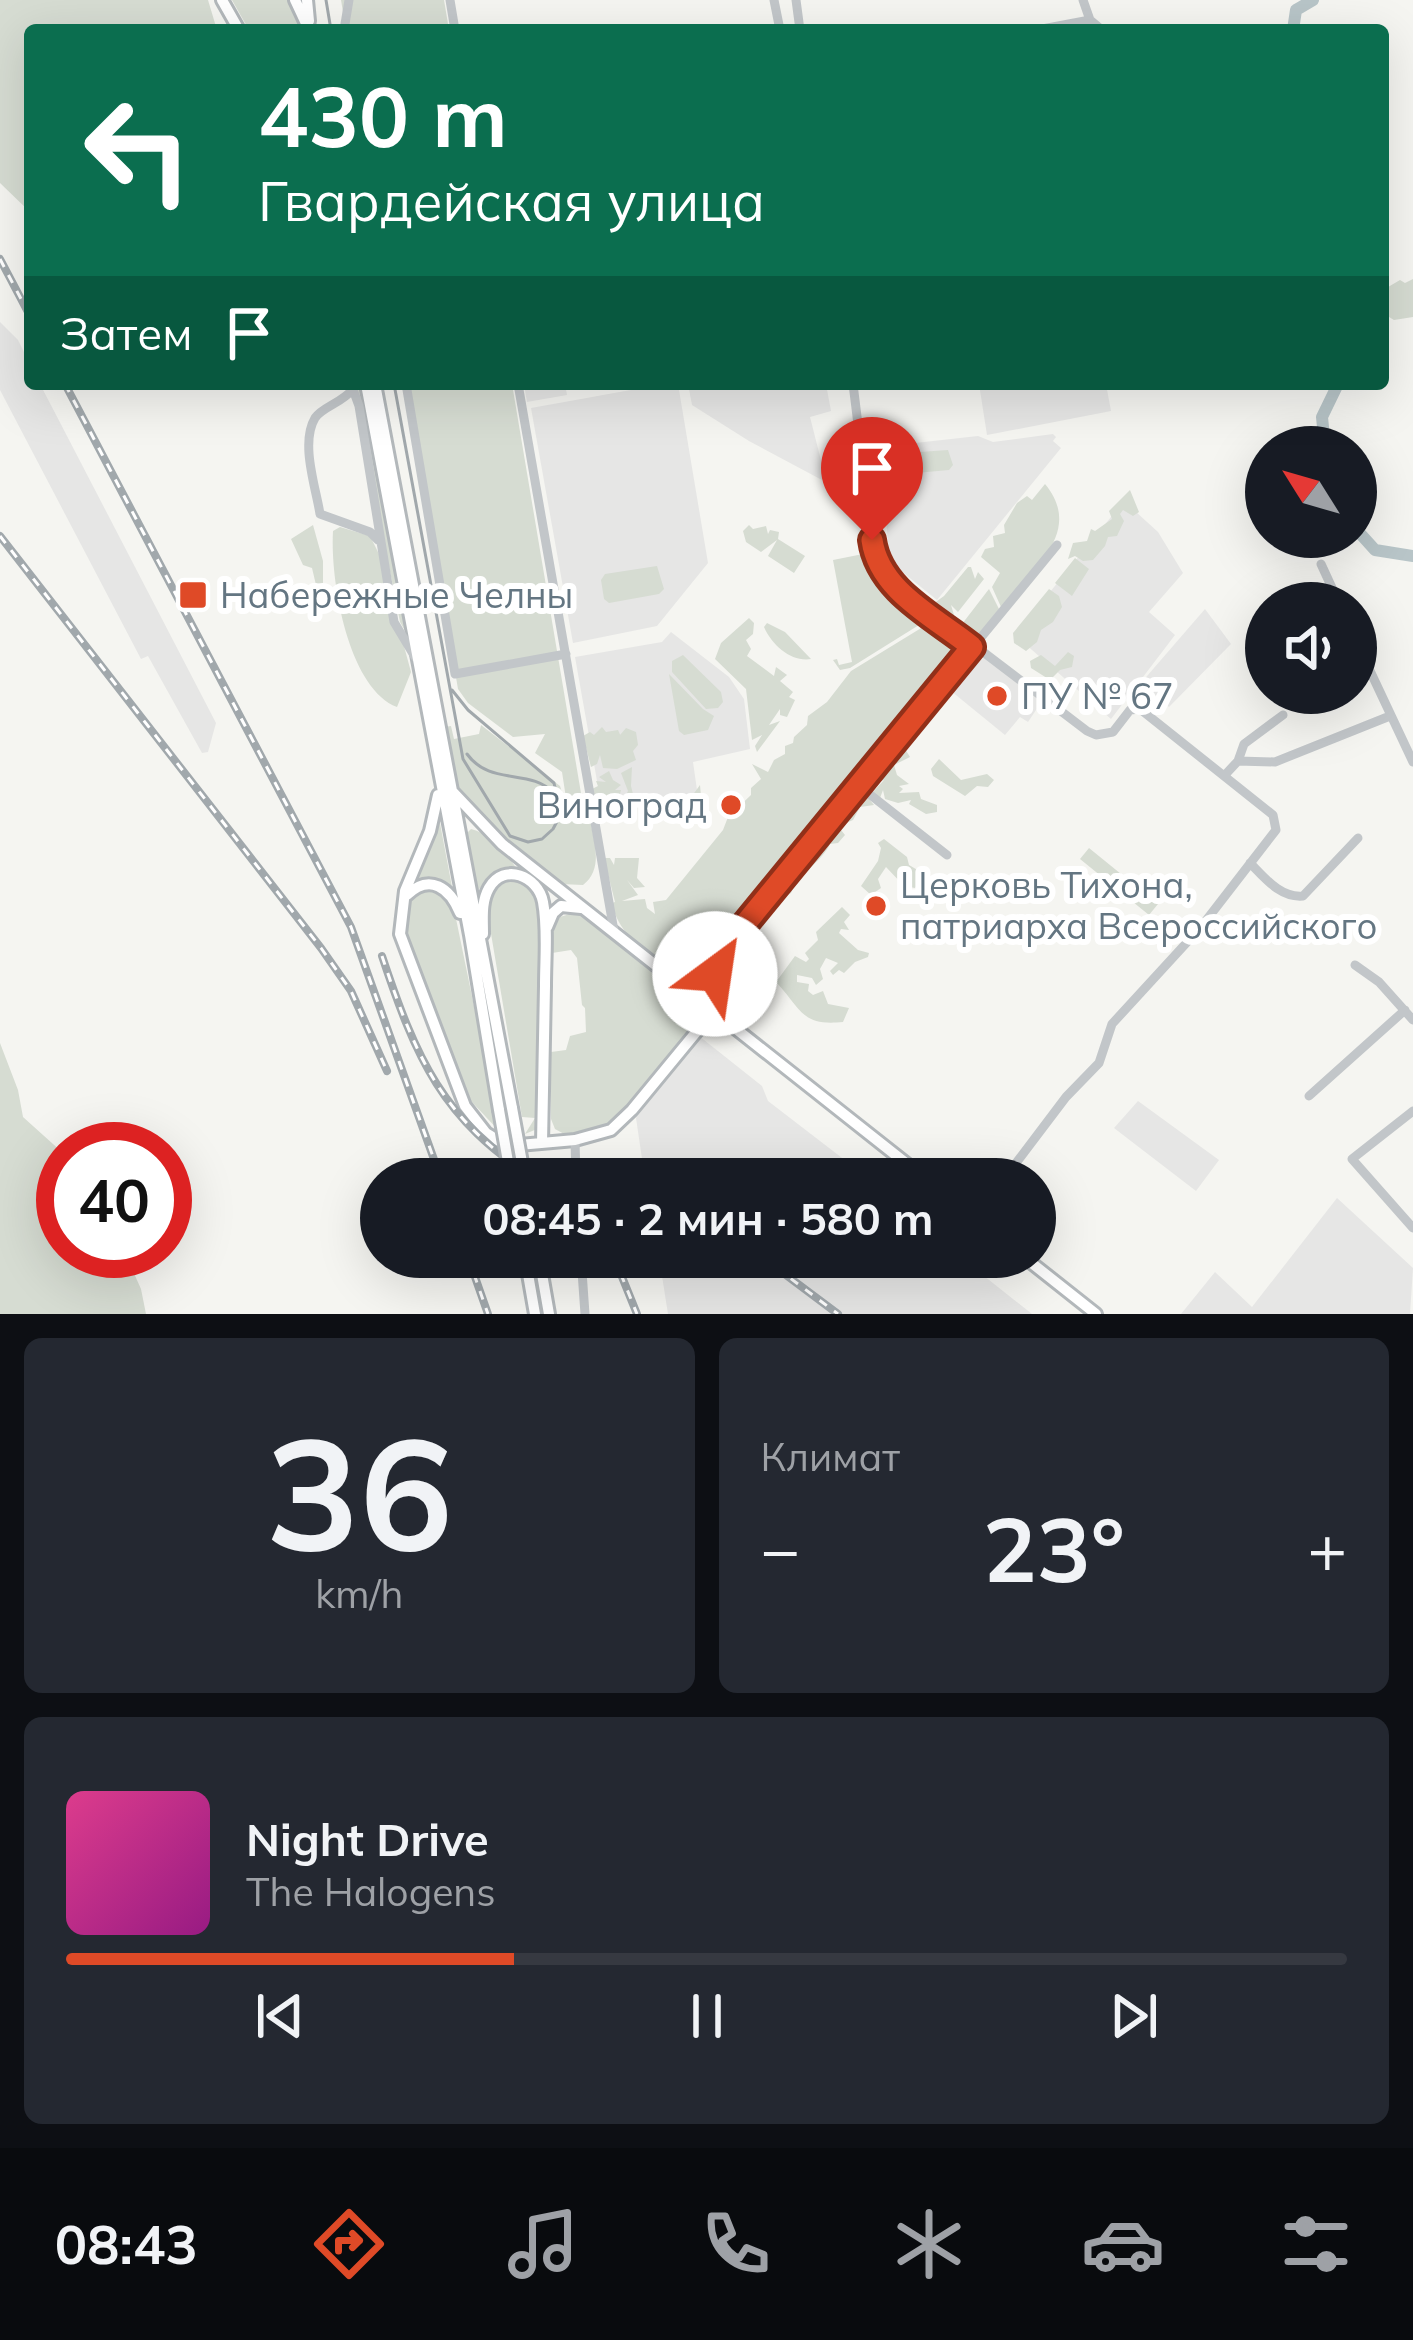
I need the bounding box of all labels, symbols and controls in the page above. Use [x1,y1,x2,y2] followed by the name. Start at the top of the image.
[258,63,508,168] text: 430 m
[60,72,216,228] icon: left
[258,167,765,235] text: Гвардейская улица
[216,300,282,366] icon: arrive
[60,305,192,361] text: Затем
[821,417,923,540] pin
[1245,426,1377,558] north arrow
[1245,426,1377,714] map controls
[839,435,905,501] icon: arrive
[220,572,573,617] place label: Набережные Челны
[177,579,209,611] marker: Набережные Челны
[1245,582,1377,714] button: sound
[1021,673,1174,718] place label: ПУ № 67
[984,683,1010,709] marker: ПУ № 67
[537,782,707,827] place label: Виноград
[718,792,744,818] marker: Виноград
[900,862,1378,948] place label: Церковь Тихона, патриарха Всероссийского
[863,893,889,919] marker: Церковь Тихона, патриарха Всероссийского
[652,911,778,1037] position arrow
[36,1122,192,1278] speed limit sign: 40
[482,1190,934,1246] text: 08:45 · 2 мин · 580 m
[266,1393,453,1589] text: 36
[761,1432,900,1481] text: Климат
[983,1492,1125,1605] text: 23°
[761,1507,800,1590] text: −
[1307,1507,1347,1590] text: +
[315,1569,403,1618] text: km/h
[246,1811,489,1867] text: Night Drive
[246,1867,496,1916] text: The Halogens
[247,1983,313,2049] icon: previous
[674,1983,740,2049] icon: pause
[1101,1983,1167,2049] icon: next
[307,2202,391,2286] icon: directions
[501,2202,585,2286] icon: music
[694,2202,778,2286] icon: phone
[887,2202,971,2286] icon: climate
[1081,2202,1165,2286] icon: car
[1274,2202,1358,2286] icon: filters
[55,2210,198,2278] text: 08:43

